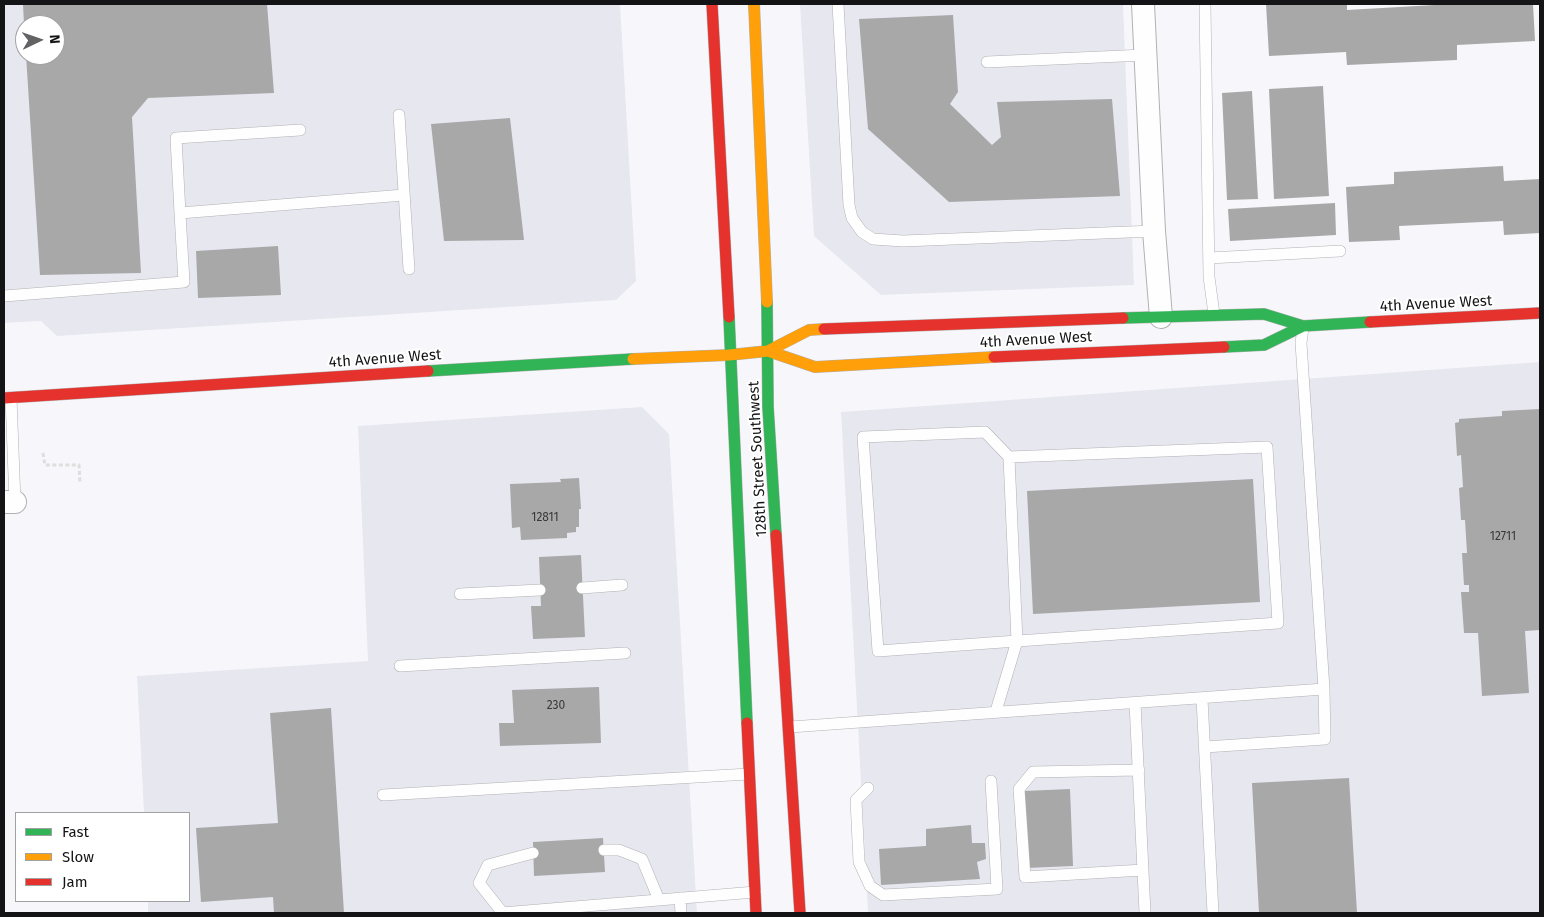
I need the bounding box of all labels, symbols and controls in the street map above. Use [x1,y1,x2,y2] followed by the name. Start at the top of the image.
[15,15,65,65] north arrow
[46,34,63,44] text: N
[1379,292,1493,316] street label: 4th Avenue West
[979,328,1093,352] street label: 4th Avenue West
[328,346,442,372] street label: 4th Avenue West
[745,381,771,537] street label: 128th Street Southwest
[531,511,559,525] house number: 12811
[1490,530,1516,544] house number: 12711
[547,699,565,713] house number: 230
[15,812,190,902] legend
[62,823,89,841] text: Fast
[62,848,94,866] text: Slow
[62,873,88,891] text: Jam

